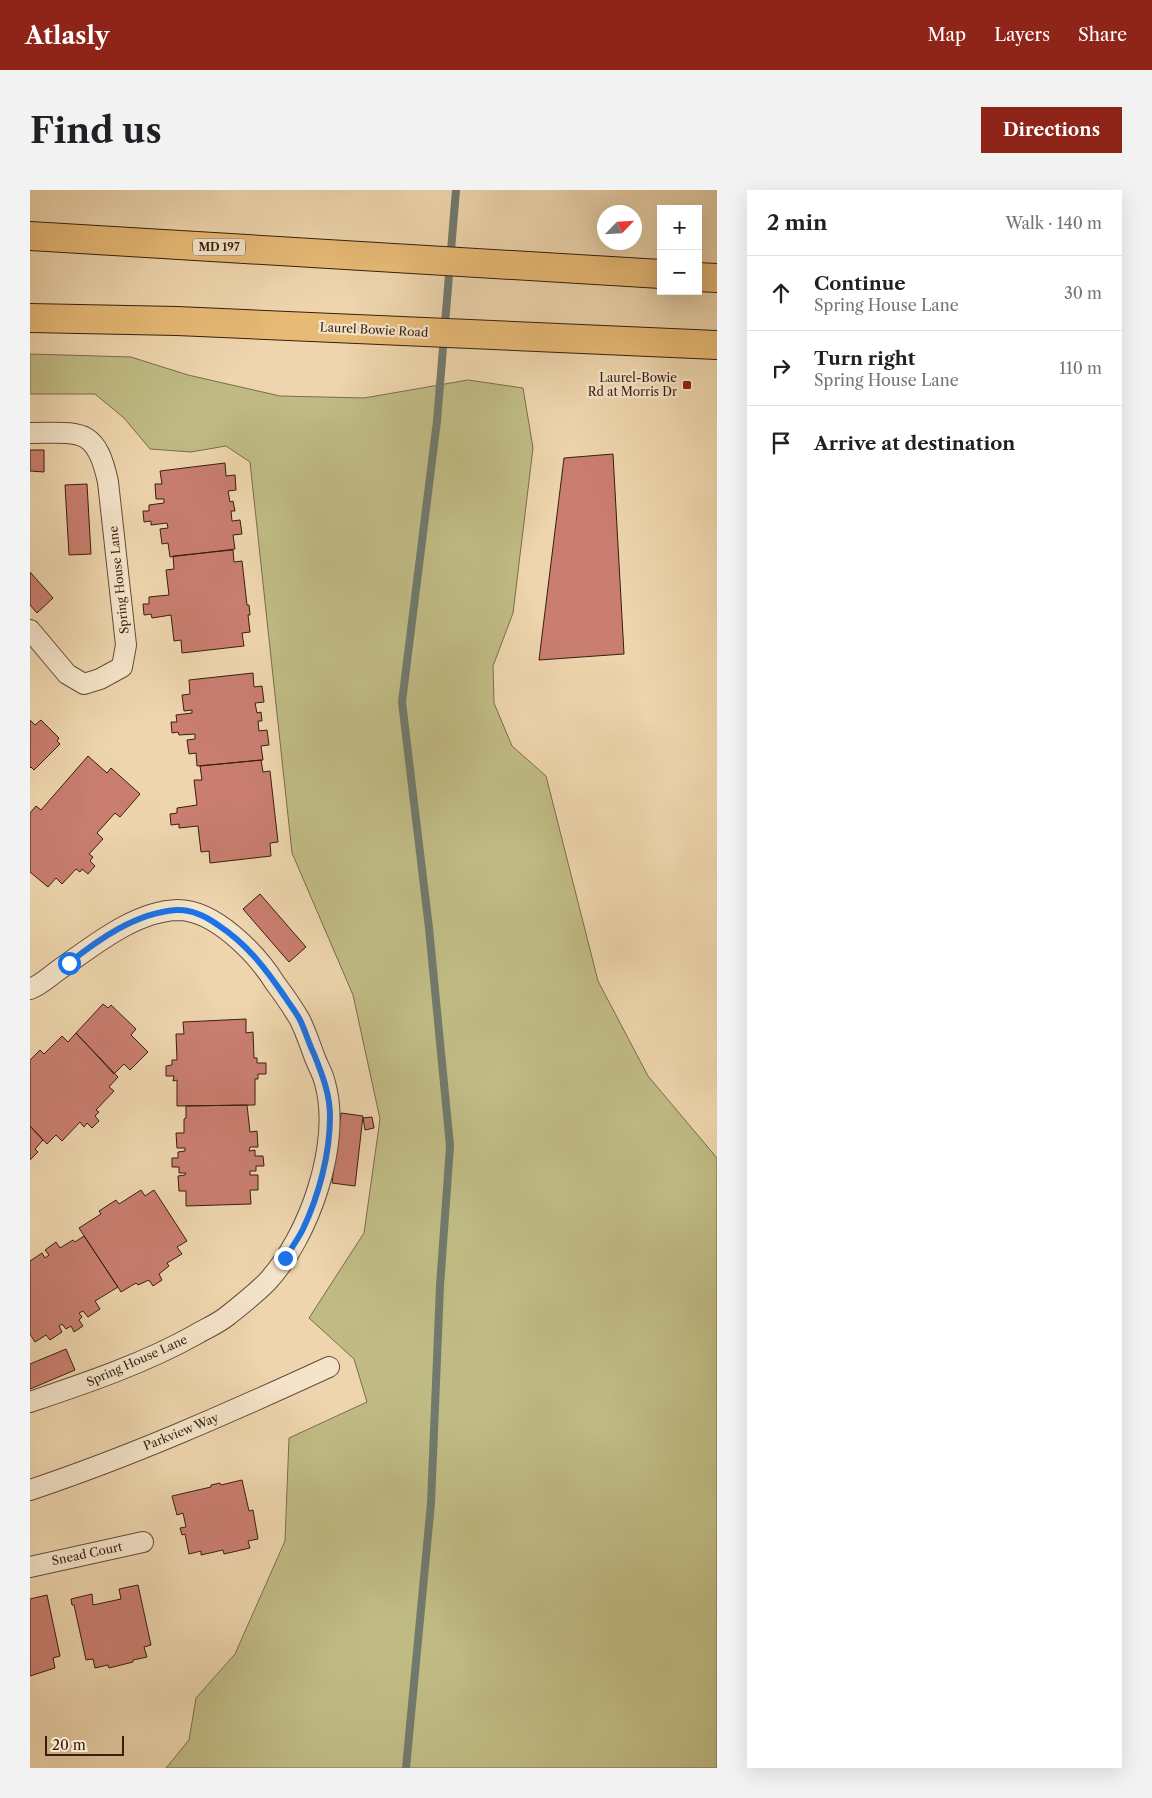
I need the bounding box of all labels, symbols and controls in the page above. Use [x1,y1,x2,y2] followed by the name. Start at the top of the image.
[25,21,109,50] text: Atlasly
[928,24,966,46] text: Map
[994,24,1050,46] text: Layers
[1078,24,1127,46] text: Share
[981,107,1122,153] button: Directions
[30,109,162,152] text: Find us
[597,205,642,250] north arrow
[657,205,702,295] map controls
[657,205,702,250] button: +
[767,210,827,235] text: 2 min
[1005,213,1102,233] text: Walk · 140 m
[193,238,245,256] road number: MD 197
[657,250,702,295] button: −
[814,272,906,295] text: Continue
[767,279,795,307] icon: ahead
[1064,283,1102,303] text: 30 m
[814,295,959,315] text: Spring House Lane
[319,319,429,340] street label: Laurel Bowie Road
[814,347,915,370] text: Turn right
[767,354,795,382] icon: right
[1059,358,1102,378] text: 110 m
[588,370,677,399] place label: Laurel-Bowie Rd at Morris Dr
[814,370,959,390] text: Spring House Lane
[681,379,693,391] marker: Laurel-Bowie Rd at Morris Dr
[767,429,795,457] icon: arrive
[814,432,1015,455] text: Arrive at destination
[105,525,132,635] street label: Spring House Lane
[58,952,81,975] route start
[274,1247,297,1270] route end
[84,1331,190,1389] street label: Spring House Lane
[141,1410,221,1453] street label: Parkview Way
[50,1539,124,1568] street label: Snead Court
[45,1733,124,1756] scale bar
[52,1736,86,1754] text: 20 m

